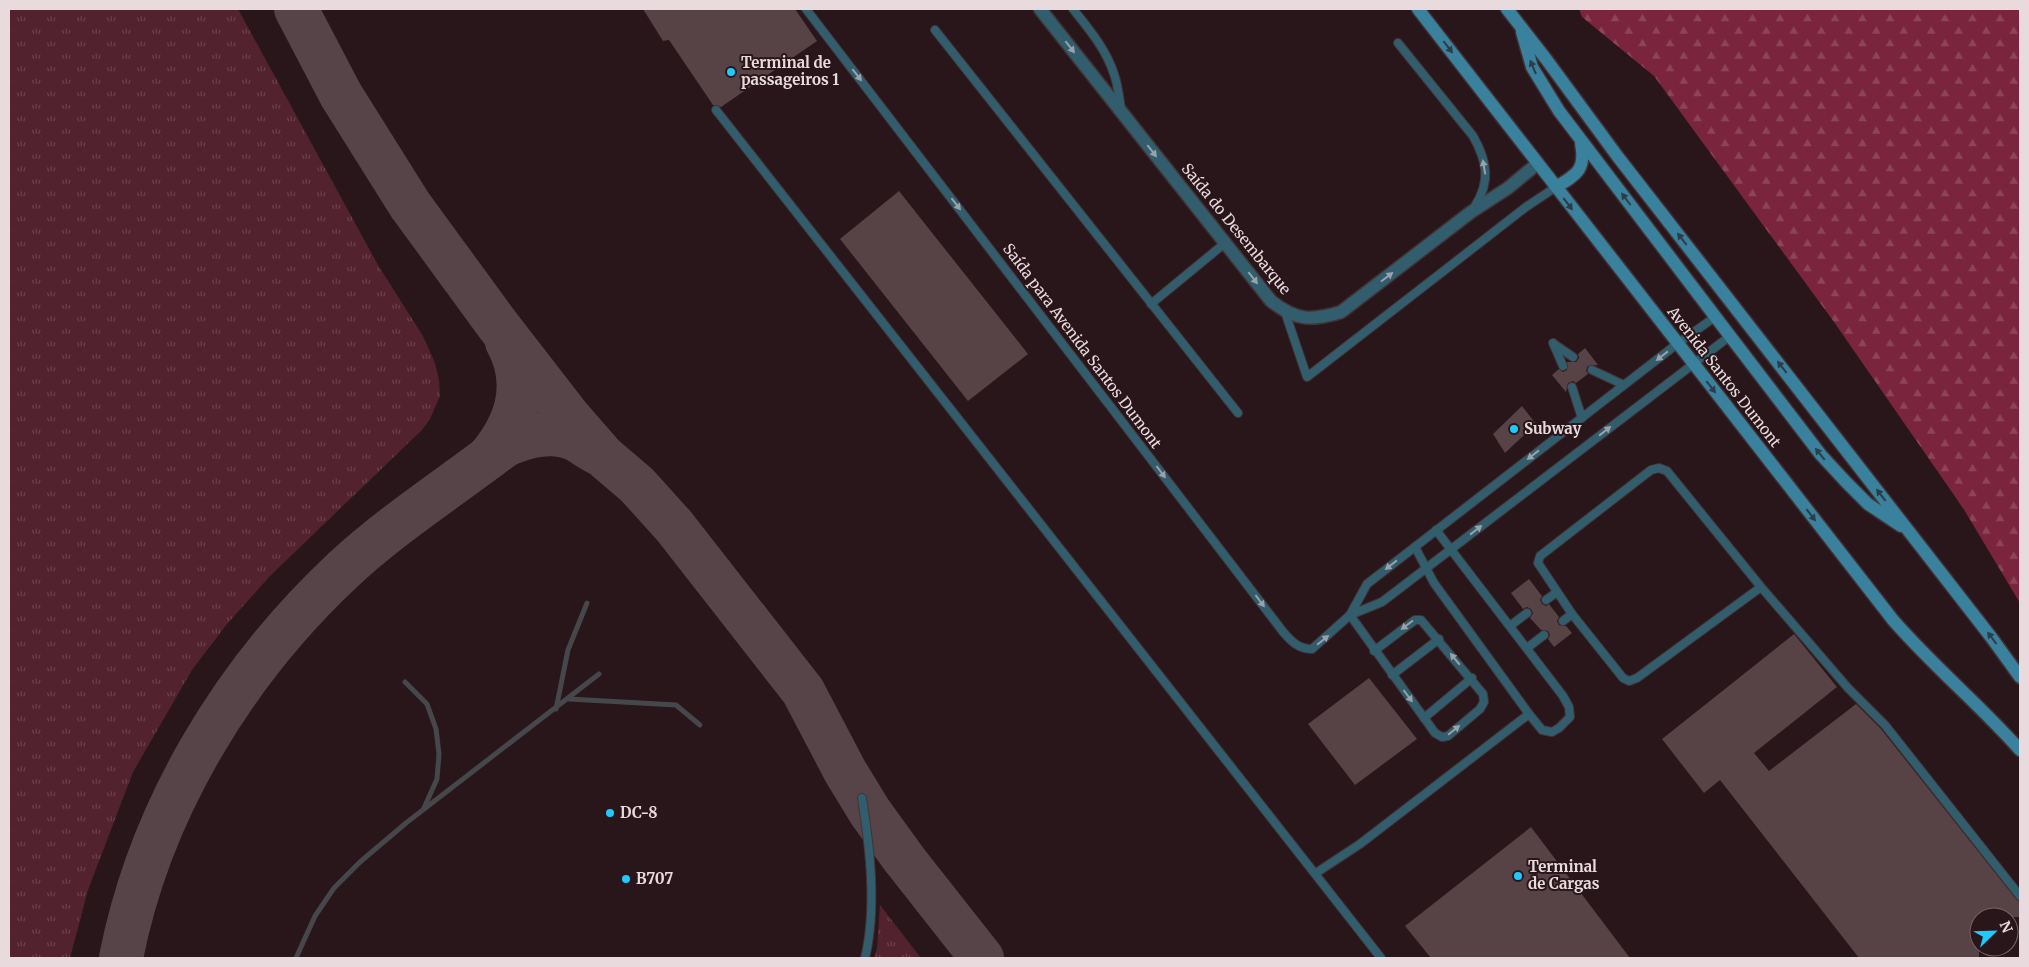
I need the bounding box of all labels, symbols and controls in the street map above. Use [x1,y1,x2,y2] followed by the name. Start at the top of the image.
[1064,40,1075,53] one-way arrow
[1443,40,1454,53] one-way arrow
[741,53,839,89] place label: Terminal de passageiros 1
[1529,59,1537,74] one-way arrow
[725,66,737,78] marker: Terminal de passageiros 1
[852,68,863,81] one-way arrow
[1147,144,1158,157] one-way arrow
[1178,159,1295,298] street label: Saída do Desembarque
[1480,159,1488,175] one-way arrow
[1621,192,1631,206] one-way arrow
[951,197,962,210] one-way arrow
[1563,197,1574,210] one-way arrow
[1677,232,1687,246] one-way arrow
[999,239,1166,452] street label: Saída para Avenida Santos Dumont
[1247,271,1258,284] one-way arrow
[1380,271,1393,282] one-way arrow
[1663,302,1785,451] street label: Avenida Santos Dumont
[1656,351,1669,362] one-way arrow
[1776,361,1787,374] one-way arrow
[1706,381,1717,394] one-way arrow
[1524,419,1581,438] place label: Subway
[1508,423,1520,435] marker: Subway
[1598,426,1612,436] one-way arrow
[1815,447,1826,460] one-way arrow
[1527,450,1540,461] one-way arrow
[1156,465,1167,478] one-way arrow
[1876,489,1887,502] one-way arrow
[1806,509,1817,522] one-way arrow
[1469,525,1483,535] one-way arrow
[1384,560,1397,571] one-way arrow
[1255,594,1265,608] one-way arrow
[1400,620,1414,630] one-way arrow
[1986,632,1997,645] one-way arrow
[1317,634,1330,645] one-way arrow
[1450,653,1461,666] one-way arrow
[1402,689,1413,702] one-way arrow
[1448,725,1461,736] one-way arrow
[620,803,658,822] place label: DC-8
[604,807,616,819] marker: DC-8
[1528,857,1600,893] place label: Terminal de Cargas
[636,869,673,888] place label: B707
[1512,870,1524,882] marker: Terminal de Cargas
[620,873,632,885] marker: B707
[1969,907,2019,957] north arrow
[1996,918,2016,936] text: N

